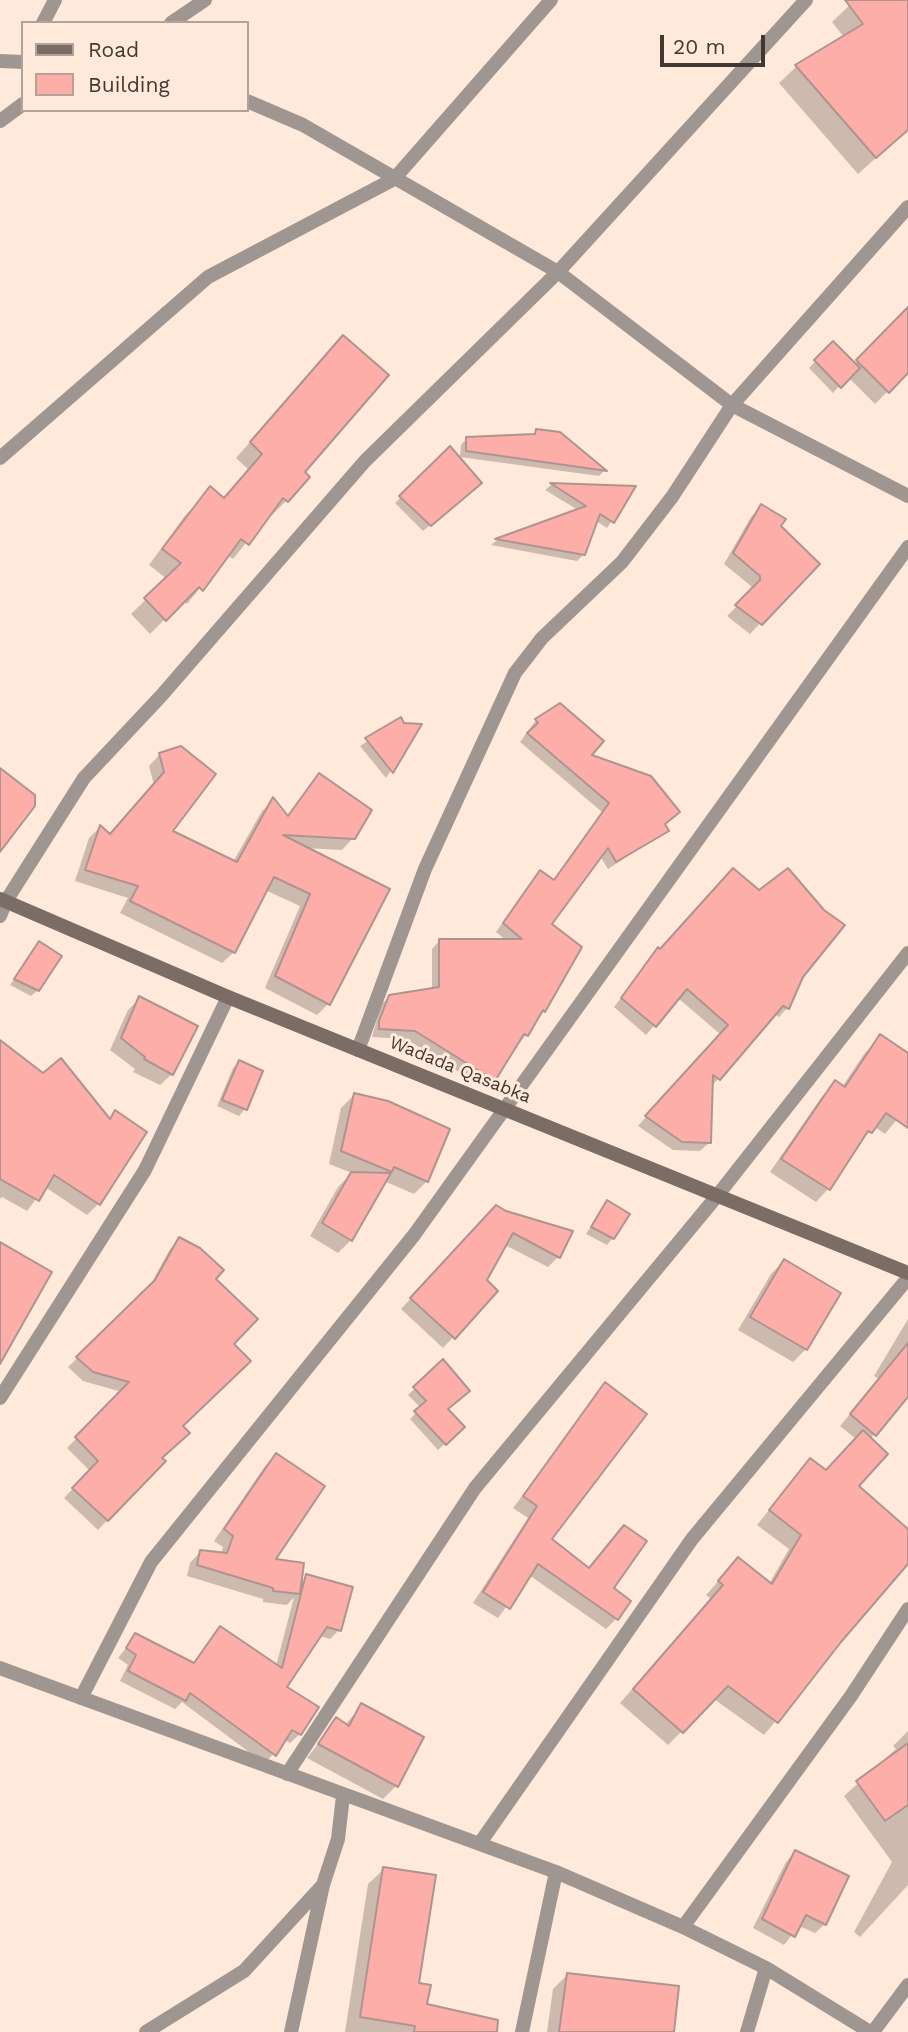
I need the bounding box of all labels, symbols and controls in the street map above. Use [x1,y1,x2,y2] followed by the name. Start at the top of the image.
[21,21,248,112] legend
[663,21,768,65] scale bar
[673,34,725,59] text: 20 m
[88,37,139,62] text: Road
[88,72,170,97] text: Building
[386,1032,534,1108] street label: Wadada Qasabka

